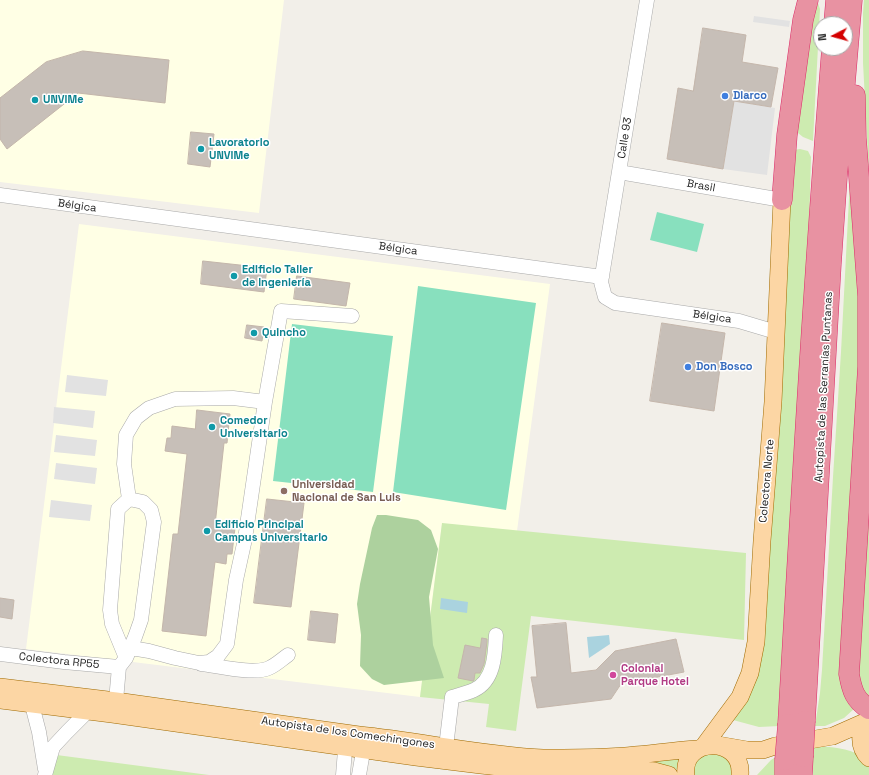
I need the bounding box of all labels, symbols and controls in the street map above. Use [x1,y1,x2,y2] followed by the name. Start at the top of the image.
[813,16,853,56] north arrow
[815,33,829,42] text: N
[733,89,767,103] place label: Diarco
[720,91,730,101] marker: Diarco
[43,93,84,107] place label: UNViMe
[30,95,40,105] marker: UNViMe
[615,116,635,160] street label: Calle 93
[209,136,269,162] place label: Lavoratorio UNViMe
[196,144,206,154] marker: Lavoratorio UNViMe
[686,177,716,195] street label: Brasil
[57,197,97,215] street label: Bélgica
[378,240,418,258] street label: Bélgica
[242,263,313,289] place label: Edificio Taller de Ingeniería
[229,271,239,281] marker: Edificio Taller de Ingeniería
[812,291,836,483] street label: Autopista de las Serranías Puntanas
[692,308,732,326] street label: Bélgica
[262,326,306,340] place label: Quincho
[249,328,259,338] marker: Quincho
[696,360,753,374] place label: Don Bosco
[683,362,693,372] marker: Don Bosco
[220,414,288,440] place label: Comedor Universitario
[207,422,217,432] marker: Comedor Universitario
[757,439,777,523] street label: Colectora Norte
[292,478,401,504] place label: Universidad Nacional de San Luis
[279,486,289,496] marker: Universidad Nacional de San Luis
[215,518,328,544] place label: Edificio Principal Campus Universitario
[202,526,212,536] marker: Edificio Principal Campus Universitario
[18,650,100,672] street label: Colectora RP55
[621,662,689,688] place label: Colonial Parque Hotel
[608,670,618,680] marker: Colonial Parque Hotel
[260,714,436,752] street label: Autopista de los Comechingones

